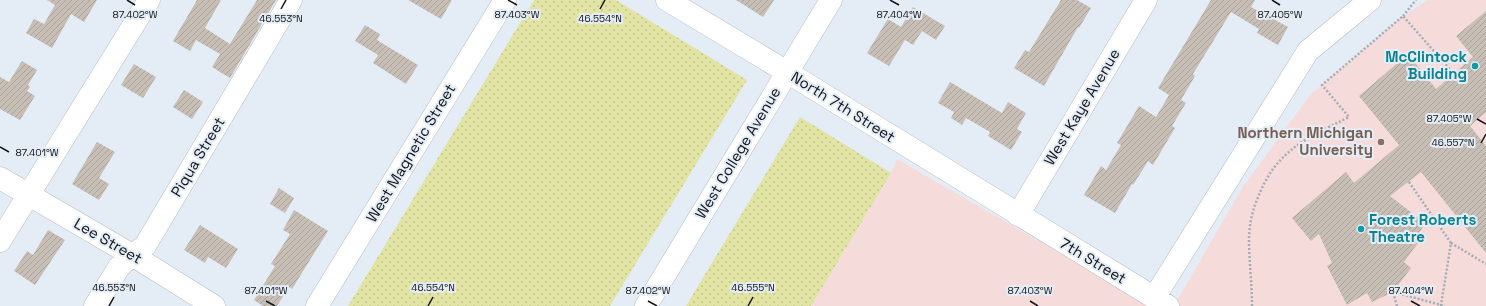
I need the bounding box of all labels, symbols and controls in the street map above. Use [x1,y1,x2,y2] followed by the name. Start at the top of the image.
[113,8,158,21] text: 87.402°W
[495,8,540,21] text: 87.403°W
[876,8,922,21] text: 87.404°W
[1258,8,1303,21] text: 87.405°W
[259,12,303,25] text: 46.553°N
[578,12,622,25] text: 46.554°N
[1039,45,1124,168] street label: West Kaye Avenue
[1385,47,1468,83] place label: McClintock Building
[1470,61,1480,71] marker: McClintock Building
[788,67,899,146] street label: North 7th Street
[362,80,460,225] street label: West Magnetic Street
[691,83,785,222] street label: West College Avenue
[1427,112,1472,125] text: 87.405°W
[166,113,229,200] street label: Piqua Street
[1237,123,1373,159] place label: Northern Michigan University
[1432,136,1474,149] text: 46.557°N
[1376,137,1386,147] marker: Northern Michigan University
[15,146,59,159] text: 87.401°W
[1369,210,1476,246] place label: Forest Roberts Theatre
[71,213,146,268] street label: Lee Street
[1356,224,1366,234] marker: Forest Roberts Theatre
[1057,233,1130,288] street label: 7th Street
[92,281,136,294] text: 46.553°N
[411,281,455,294] text: 46.554°N
[731,281,775,294] text: 46.555°N
[244,284,288,297] text: 87.401°W
[626,284,671,297] text: 87.402°W
[1008,284,1053,297] text: 87.403°W
[1388,284,1434,297] text: 87.404°W

